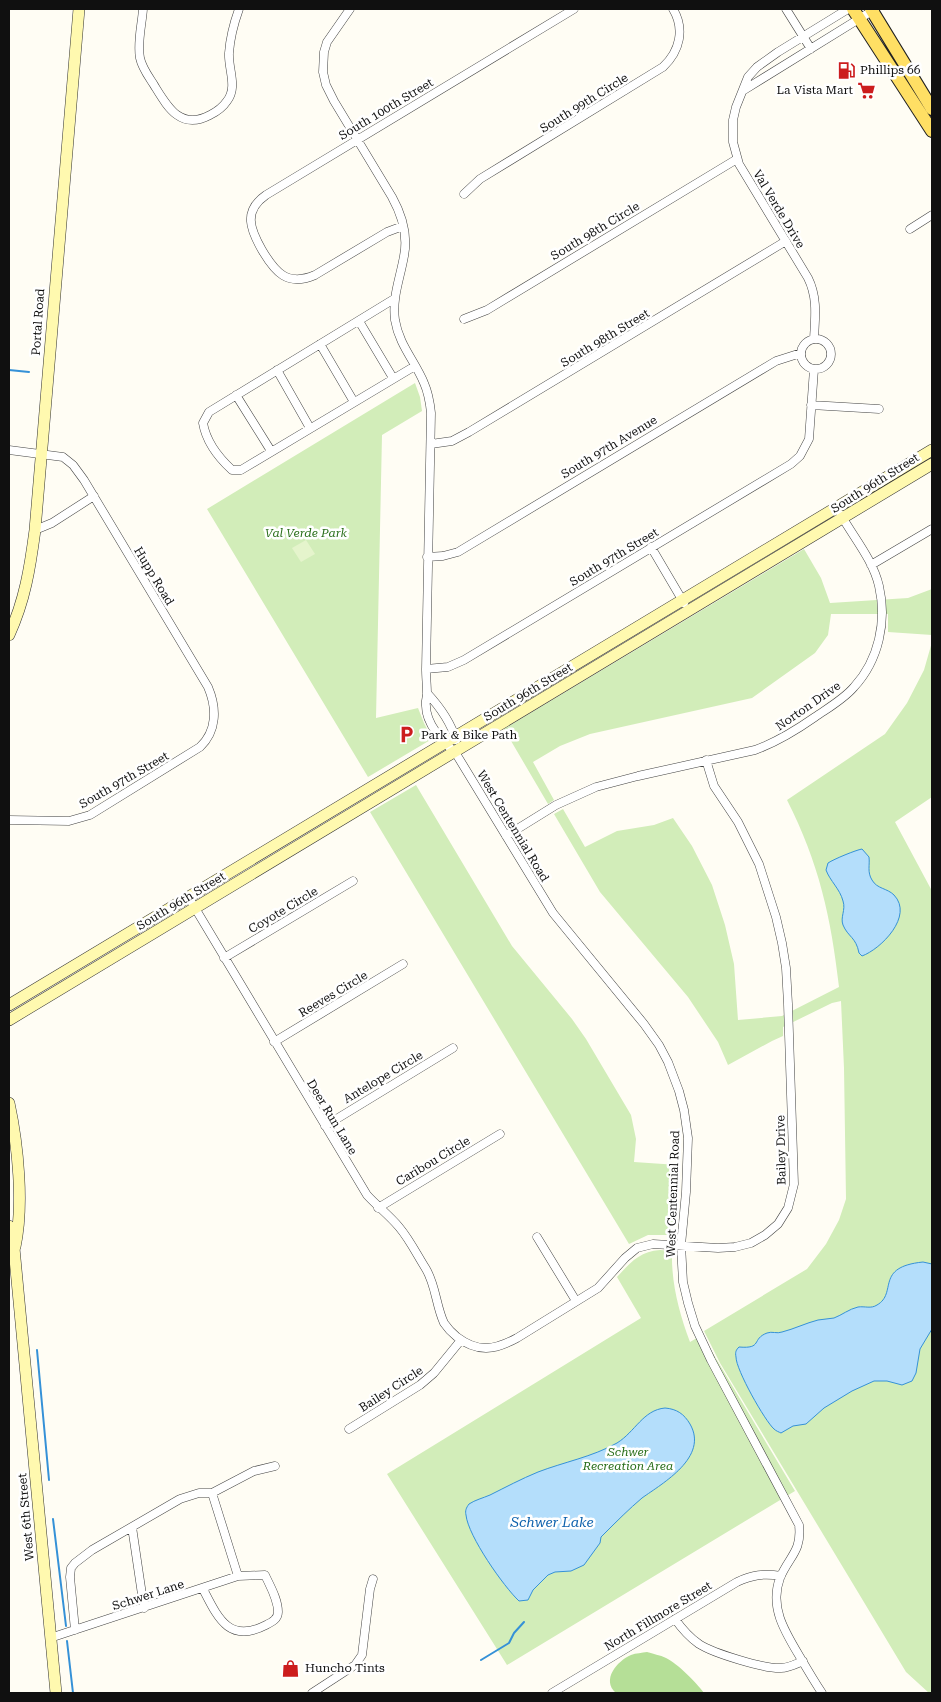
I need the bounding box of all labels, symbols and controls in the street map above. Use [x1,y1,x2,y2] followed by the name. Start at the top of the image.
[836,60,856,80] fuel station icon: Phillips 66
[860,63,921,77] place label: Phillips 66
[538,70,631,136] street label: South 99th Circle
[336,75,436,143] street label: South 100th Street
[857,80,877,100] supermarket icon: La Vista Mart
[777,83,854,97] place label: La Vista Mart
[750,167,808,251] street label: Val Verde Drive
[548,199,642,263] street label: South 98th Circle
[29,288,47,356] street label: Portal Road
[558,306,652,370] street label: South 98th Street
[558,413,660,481] street label: South 97th Avenue
[829,450,922,516] street label: South 96th Street
[567,525,661,589] street label: South 97th Street
[265,526,347,540] park label: Val Verde Park
[131,544,177,608] street label: Hupp Road
[481,660,575,724] street label: South 96th Street
[773,678,843,733] street label: Norton Drive
[397,725,417,745] parking icon: Park & Bike Path
[421,728,517,742] place label: Park & Bike Path
[77,748,172,811] street label: South 97th Street
[474,768,552,884] street label: West Centennial Road
[134,869,228,933] street label: South 96th Street
[246,884,321,936] street label: Coyote Circle
[296,968,370,1020] street label: Reeves Circle
[341,1048,425,1106] street label: Antelope Circle
[304,1077,360,1158] street label: Deer Run Lane
[773,1115,789,1185] street label: Bailey Drive
[664,1130,682,1258] street label: West Centennial Road
[393,1133,473,1189] street label: Caribou Circle
[357,1363,426,1415] street label: Bailey Circle
[582,1445,673,1473] park label: Schwer Recreation Area
[15,1472,37,1561] street label: West 6th Street
[509,1514,594,1530] water label: Schwer Lake
[110,1577,186,1613] street label: Schwer Lane
[602,1578,715,1654] street label: North Fillmore Street
[281,1658,301,1678] shop icon: Huncho Tints
[305,1661,385,1675] place label: Huncho Tints

